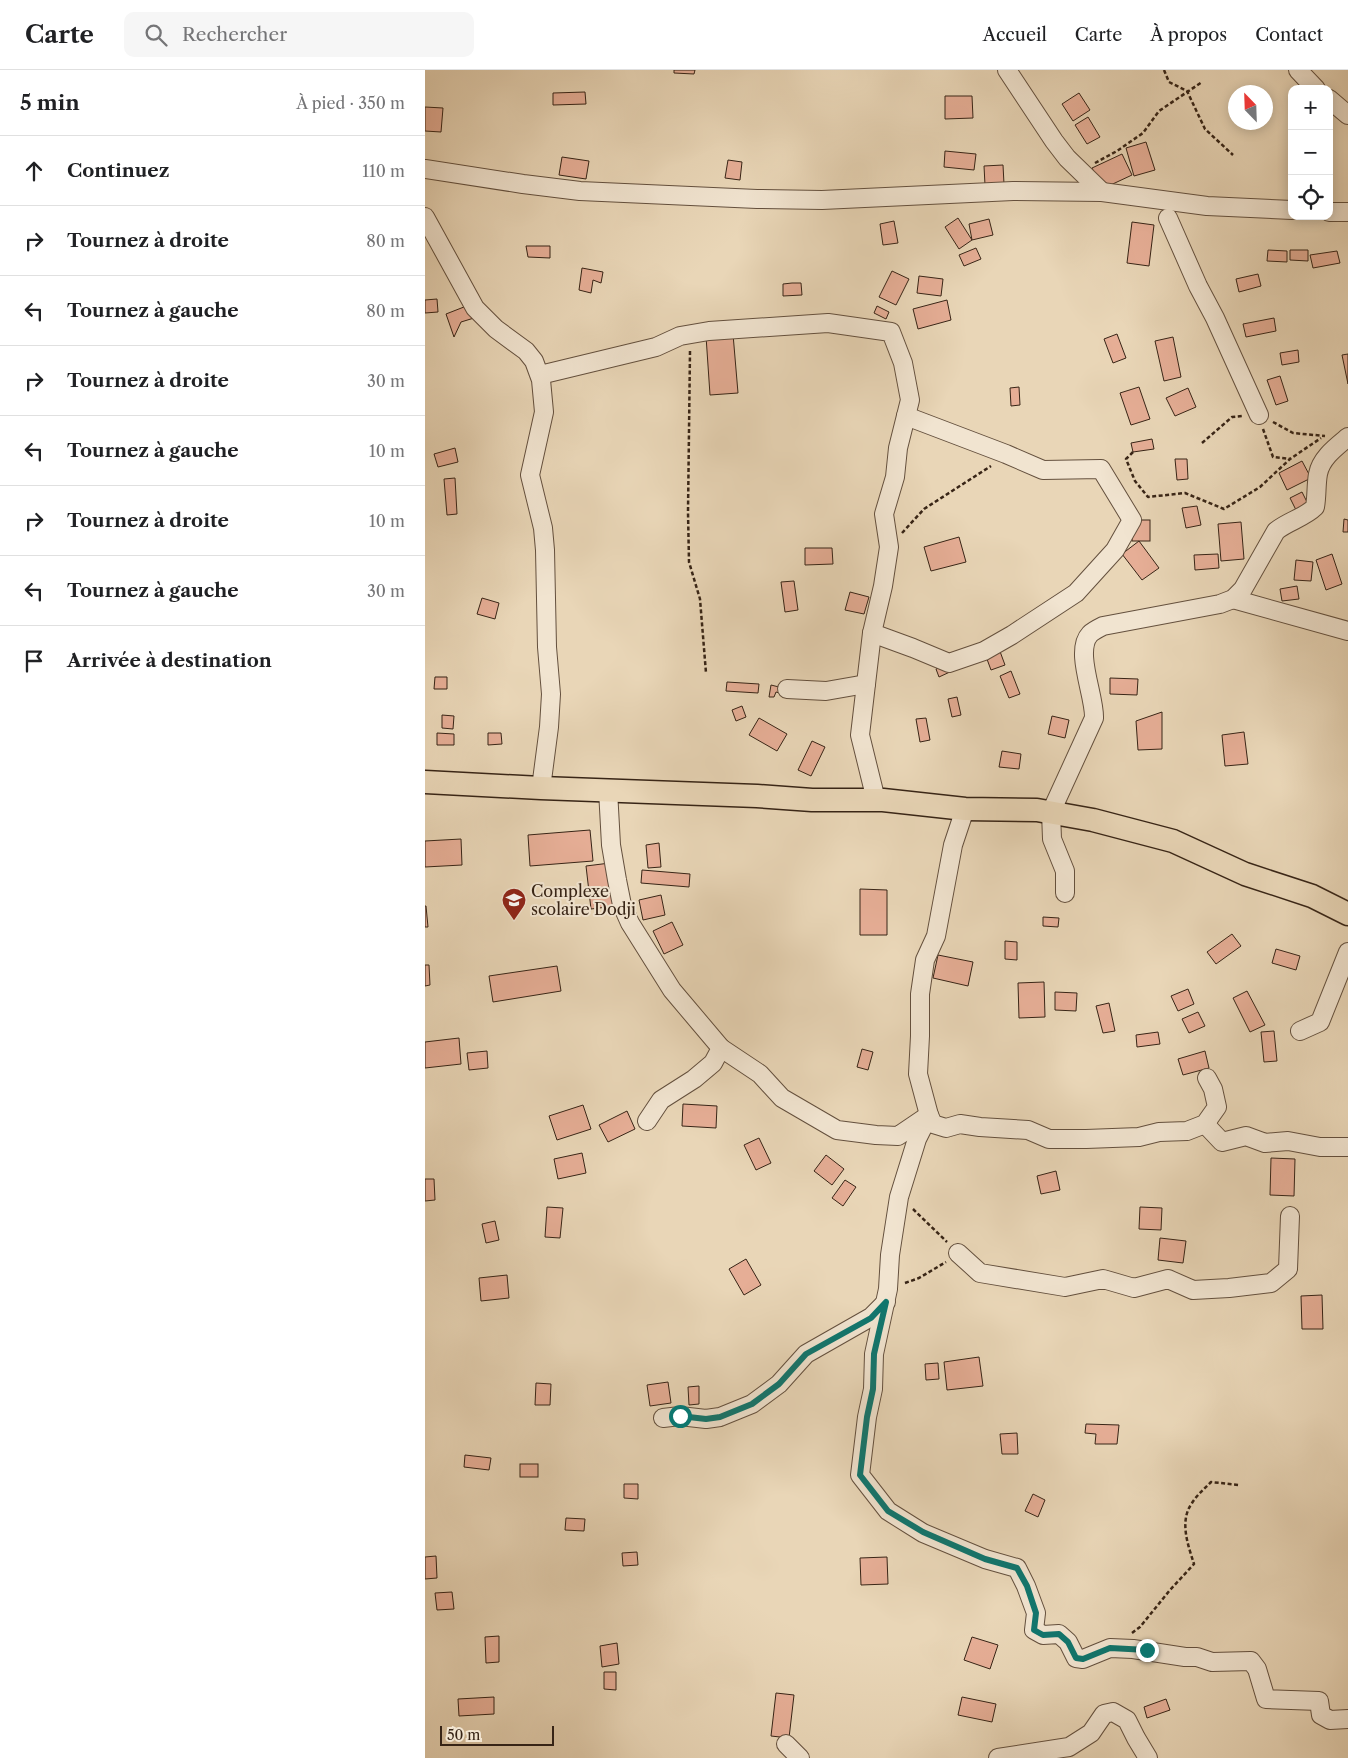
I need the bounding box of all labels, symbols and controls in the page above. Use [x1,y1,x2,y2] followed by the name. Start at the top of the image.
[124,12,474,57] search box
[25,20,94,49] text: Carte
[142,21,170,49] icon: search
[182,23,287,46] text: Rechercher
[983,24,1047,46] text: Accueil
[1075,24,1122,46] text: Carte
[1150,24,1227,46] text: À propos
[1255,24,1323,46] text: Contact
[1228,85,1273,130] north arrow
[1288,85,1333,220] map controls
[1288,85,1333,130] button: +
[20,90,80,115] text: 5 min
[296,93,405,113] text: À pied · 350 m
[1288,130,1333,175] button: −
[20,157,48,185] icon: ahead
[67,159,169,182] text: Continuez
[362,161,405,181] text: 110 m
[1288,175,1333,220] button: locate
[20,227,48,255] icon: right
[67,229,229,252] text: Tournez à droite
[366,231,405,251] text: 80 m
[20,297,48,325] icon: left
[67,299,239,322] text: Tournez à gauche
[366,301,405,321] text: 80 m
[20,367,48,395] icon: right
[67,369,229,392] text: Tournez à droite
[367,371,405,391] text: 30 m
[20,437,48,465] icon: left
[67,439,239,462] text: Tournez à gauche
[369,441,405,461] text: 10 m
[20,507,48,535] icon: right
[67,509,229,532] text: Tournez à droite
[369,511,405,531] text: 10 m
[20,577,48,605] icon: left
[67,579,239,602] text: Tournez à gauche
[367,581,405,601] text: 30 m
[20,647,48,675] icon: arrive
[67,649,272,672] text: Arrivée à destination
[531,881,636,919] place label: Complexe scolaire Dodji
[501,887,527,921] school or university icon: Complexe scolaire Dodji
[669,1405,692,1428] route start
[1136,1639,1159,1662] route end
[440,1723,554,1746] scale bar
[447,1726,480,1744] text: 50 m

